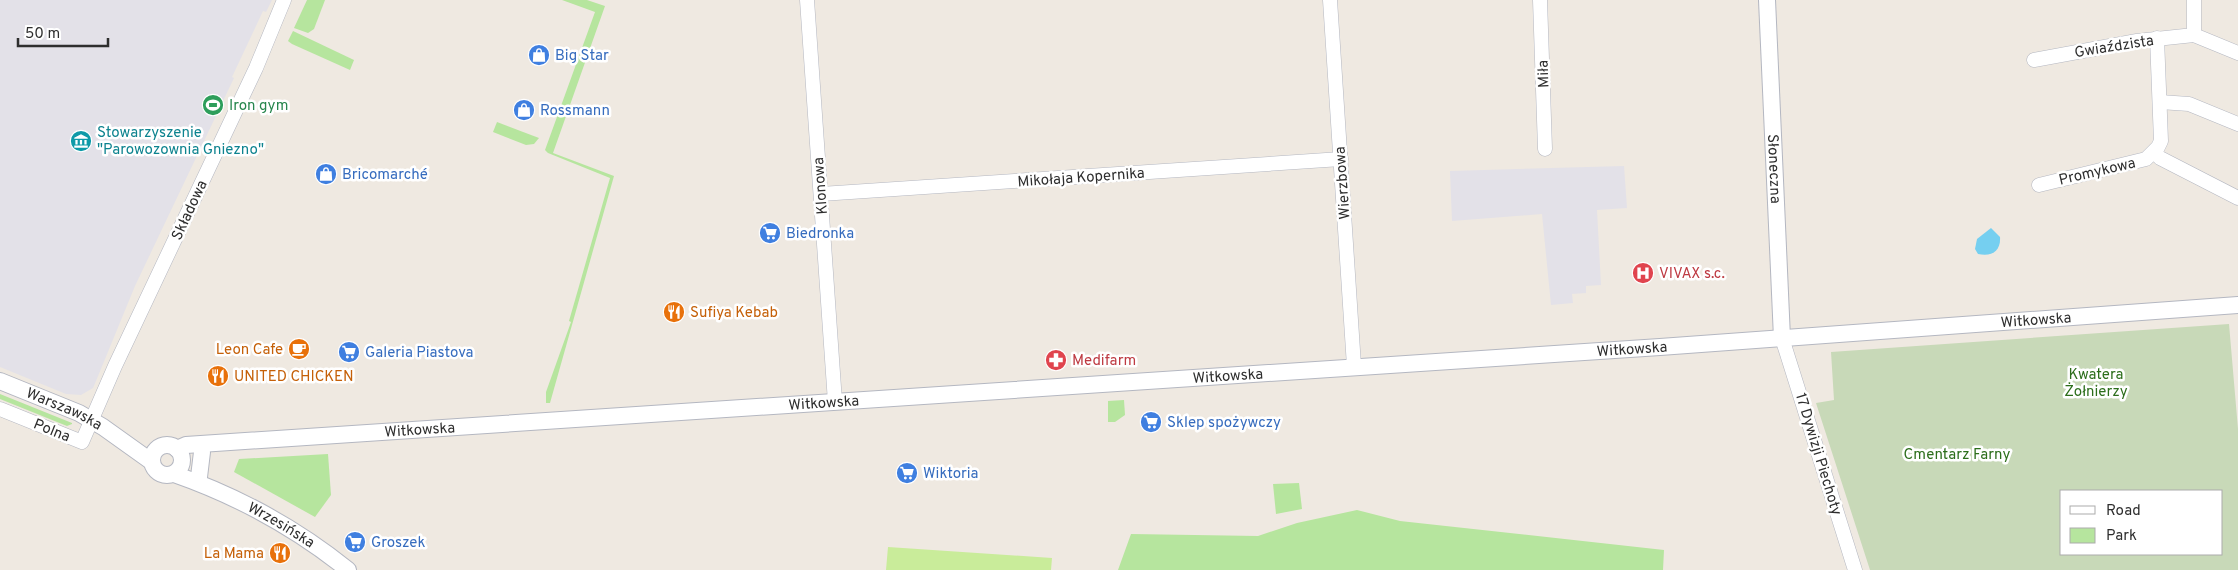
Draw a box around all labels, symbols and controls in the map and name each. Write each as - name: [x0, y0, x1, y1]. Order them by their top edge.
- scale bar: [18, 15, 108, 47]
- text: 50 m: [25, 25, 60, 44]
- street label: Gwiaździsta: [2073, 32, 2155, 63]
- shop icon: Big Star: [527, 43, 551, 67]
- place label: Big Star: [555, 47, 609, 66]
- street label: Miła: [1535, 60, 1554, 88]
- sports icon: Iron gym: [201, 93, 225, 117]
- place label: Iron gym: [229, 97, 288, 116]
- shop icon: Rossmann: [512, 98, 536, 122]
- place label: Rossmann: [540, 102, 610, 121]
- place label: Stowarzyszenie "Parowozownia Gniezno": [97, 124, 264, 160]
- museum icon: Stowarzyszenie "Parowozownia Gniezno": [69, 129, 93, 153]
- street label: Słoneczna: [1762, 134, 1784, 204]
- street label: Wierzbowa: [1331, 146, 1356, 220]
- street label: Promykowa: [2057, 154, 2137, 190]
- street label: Klonowa: [810, 157, 833, 215]
- shop icon: Bricomarché: [314, 162, 338, 186]
- street label: Mikołaja Kopernika: [1017, 165, 1145, 192]
- place label: Bricomarché: [342, 166, 428, 185]
- street label: Składowa: [168, 178, 213, 244]
- supermarket icon: Biedronka: [758, 221, 782, 245]
- place label: Biedronka: [786, 225, 854, 244]
- hospital icon: VIVAX s.c.: [1631, 261, 1655, 285]
- place label: VIVAX s.c.: [1659, 265, 1725, 284]
- restaurant icon: Sufiya Kebab: [662, 300, 686, 324]
- place label: Sufiya Kebab: [690, 304, 778, 323]
- street label: Witkowska: [2000, 309, 2072, 333]
- cafe icon: Leon Cafe: [287, 337, 311, 361]
- street label: Witkowska: [1596, 338, 1668, 362]
- supermarket icon: Galeria Piastova: [337, 340, 361, 364]
- place label: Leon Cafe: [216, 341, 283, 360]
- place label: Galeria Piastova: [365, 344, 473, 363]
- pharmacy icon: Medifarm: [1044, 348, 1068, 372]
- place label: Medifarm: [1072, 352, 1136, 371]
- restaurant icon: UNITED CHICKEN: [206, 364, 230, 388]
- street label: Witkowska: [1192, 365, 1264, 389]
- park label: Kwatera Żołnierzy: [2064, 366, 2128, 402]
- place label: UNITED CHICKEN: [234, 368, 354, 387]
- street label: Warszawska: [23, 385, 105, 435]
- street label: 17 Dywizji Piechoty: [1790, 391, 1845, 518]
- street label: Witkowska: [788, 392, 860, 416]
- supermarket icon: Sklep spożywczy: [1139, 410, 1163, 434]
- place label: Sklep spożywczy: [1167, 414, 1281, 433]
- street label: Polna: [30, 415, 73, 447]
- street label: Witkowska: [384, 419, 456, 443]
- park label: Cmentarz Farny: [1904, 446, 2011, 465]
- supermarket icon: Wiktoria: [895, 461, 919, 485]
- place label: Wiktoria: [923, 465, 979, 484]
- legend: [2060, 490, 2223, 555]
- street label: Wrzesińska: [244, 499, 318, 553]
- text: Road: [2106, 502, 2141, 521]
- text: Park: [2106, 527, 2137, 546]
- supermarket icon: Groszek: [343, 530, 367, 554]
- place label: Groszek: [371, 534, 425, 553]
- restaurant icon: La Mama: [268, 541, 292, 565]
- place label: La Mama: [204, 545, 264, 564]

